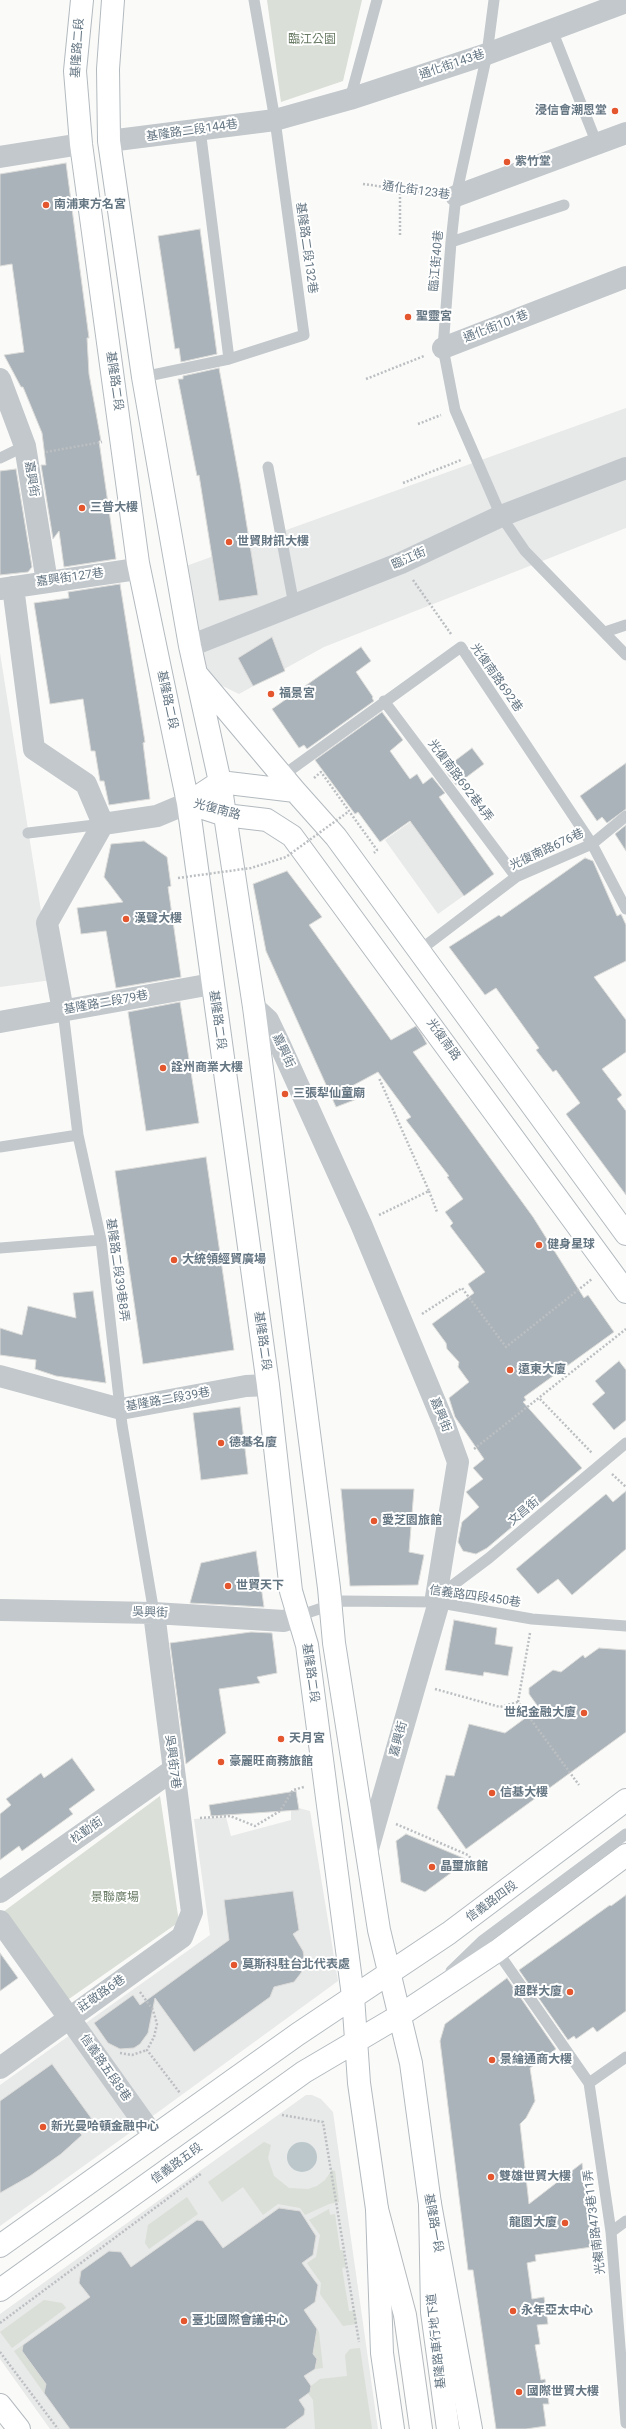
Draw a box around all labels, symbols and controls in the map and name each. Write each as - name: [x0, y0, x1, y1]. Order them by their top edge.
- street label: 基隆路二段: [69, 18, 87, 78]
- park label: 臨江公園: [288, 33, 336, 47]
- street label: 通化街143巷: [417, 47, 487, 83]
- place label: 浸信會潮恩堂: [535, 104, 607, 118]
- marker: 浸信會潮恩堂: [610, 106, 620, 116]
- street label: 基隆路二段144巷: [145, 117, 239, 145]
- place label: 紫竹堂: [515, 155, 551, 169]
- marker: 紫竹堂: [502, 157, 512, 167]
- street label: 通化街123巷: [381, 179, 451, 203]
- place label: 南浦東方名宮: [54, 198, 126, 212]
- marker: 南浦東方名宮: [41, 200, 51, 210]
- street label: 基隆路二段132巷: [292, 201, 320, 295]
- street label: 臨江街40巷: [427, 230, 447, 292]
- street label: 通化街101巷: [462, 308, 530, 346]
- place label: 聖靈宮: [416, 310, 452, 324]
- marker: 聖靈宮: [403, 312, 413, 322]
- street label: 基隆路二段: [103, 350, 125, 412]
- street label: 嘉興街: [21, 460, 41, 498]
- place label: 三普大樓: [90, 501, 138, 515]
- marker: 三普大樓: [77, 503, 87, 513]
- place label: 世貿財訊大樓: [237, 535, 309, 549]
- marker: 世貿財訊大樓: [224, 537, 234, 547]
- street label: 臨江街: [390, 545, 428, 573]
- street label: 嘉興街127巷: [35, 566, 105, 590]
- street label: 光復南路692巷: [467, 641, 525, 715]
- street label: 基隆路二段: [154, 669, 180, 731]
- place label: 福景宮: [279, 687, 315, 701]
- marker: 福景宮: [266, 689, 276, 699]
- street label: 光復南路692巷4弄: [424, 737, 496, 825]
- street label: 光復南路: [192, 797, 242, 823]
- street label: 光復南路676巷: [508, 827, 586, 873]
- place label: 漢聲大樓: [134, 912, 182, 926]
- marker: 漢聲大樓: [121, 914, 131, 924]
- street label: 基隆路二段79巷: [63, 988, 149, 1018]
- street label: 基隆路二段: [206, 989, 228, 1051]
- street label: 光復南路: [423, 1016, 463, 1064]
- street label: 嘉興街: [269, 1032, 297, 1070]
- place label: 詮州商業大樓: [171, 1061, 243, 1075]
- marker: 詮州商業大樓: [158, 1063, 168, 1073]
- place label: 三張犁仙童廟: [293, 1087, 365, 1101]
- marker: 三張犁仙童廟: [280, 1089, 290, 1099]
- street label: 基隆路二段39巷8弄: [103, 1217, 131, 1323]
- place label: 健身星球: [547, 1238, 595, 1252]
- marker: 健身星球: [534, 1240, 544, 1250]
- place label: 大統領經貿廣場: [182, 1253, 266, 1267]
- marker: 大統領經貿廣場: [169, 1255, 179, 1265]
- street label: 基隆路二段: [251, 1310, 273, 1372]
- place label: 遠東大廈: [518, 1363, 566, 1377]
- marker: 遠東大廈: [505, 1365, 515, 1375]
- street label: 基隆路二段39巷: [125, 1385, 211, 1415]
- street label: 嘉興街: [427, 1396, 453, 1434]
- place label: 德基名廈: [229, 1436, 277, 1450]
- marker: 德基名廈: [216, 1438, 226, 1448]
- street label: 文昌街: [506, 1495, 542, 1529]
- place label: 愛芝園旅館: [382, 1514, 442, 1528]
- marker: 愛芝園旅館: [369, 1516, 379, 1526]
- place label: 世貿天下: [236, 1579, 284, 1593]
- marker: 世貿天下: [223, 1581, 233, 1591]
- street label: 信義路四段450巷: [428, 1583, 522, 1611]
- street label: 吳興街: [132, 1605, 168, 1621]
- street label: 基隆路二段: [299, 1642, 321, 1704]
- place label: 世紀金融大廈: [504, 1706, 576, 1720]
- marker: 世紀金融大廈: [579, 1708, 589, 1718]
- street label: 嘉興街: [387, 1720, 411, 1758]
- place label: 天月宮: [289, 1732, 325, 1746]
- street label: 吳興街7巷: [162, 1734, 182, 1790]
- marker: 天月宮: [276, 1734, 286, 1744]
- place label: 豪麗旺商務旅館: [229, 1755, 313, 1769]
- marker: 豪麗旺商務旅館: [216, 1757, 226, 1767]
- place label: 信基大樓: [500, 1786, 548, 1800]
- marker: 信基大樓: [487, 1788, 497, 1798]
- street label: 松勤街: [68, 1815, 106, 1847]
- place label: 晶璽旅館: [440, 1860, 488, 1874]
- marker: 晶璽旅館: [427, 1862, 437, 1872]
- street label: 信義路四段: [463, 1879, 521, 1925]
- park label: 景聯廣場: [91, 1891, 139, 1905]
- place label: 莫斯科駐台北代表處: [242, 1958, 350, 1972]
- marker: 莫斯科駐台北代表處: [229, 1960, 239, 1970]
- street label: 莊敬路6巷: [75, 1972, 129, 2016]
- place label: 超群大廈: [514, 1985, 562, 1999]
- marker: 超群大廈: [565, 1987, 575, 1997]
- street label: 信義路五段8巷: [77, 2032, 133, 2104]
- place label: 景綸通商大樓: [500, 2053, 572, 2067]
- marker: 景綸通商大樓: [487, 2055, 497, 2065]
- place label: 新光曼哈頓金融中心: [51, 2120, 159, 2134]
- marker: 新光曼哈頓金融中心: [38, 2122, 48, 2132]
- street label: 信義路五段: [148, 2141, 206, 2187]
- street label: 光複南路473巷11弄: [581, 2169, 609, 2275]
- place label: 雙雄世貿大樓: [499, 2170, 571, 2184]
- marker: 雙雄世貿大樓: [486, 2172, 496, 2182]
- street label: 基隆路一段: [421, 2192, 445, 2254]
- place label: 龍園大廈: [509, 2216, 557, 2230]
- marker: 龍園大廈: [560, 2218, 570, 2228]
- street label: 基隆路車行地下道: [425, 2293, 449, 2389]
- place label: 永年亞太中心: [521, 2304, 593, 2318]
- marker: 永年亞太中心: [508, 2306, 518, 2316]
- place label: 臺北國際會議中心: [192, 2314, 288, 2328]
- marker: 臺北國際會議中心: [179, 2316, 189, 2326]
- place label: 國際世貿大樓: [527, 2385, 599, 2399]
- marker: 國際世貿大樓: [514, 2387, 524, 2397]

